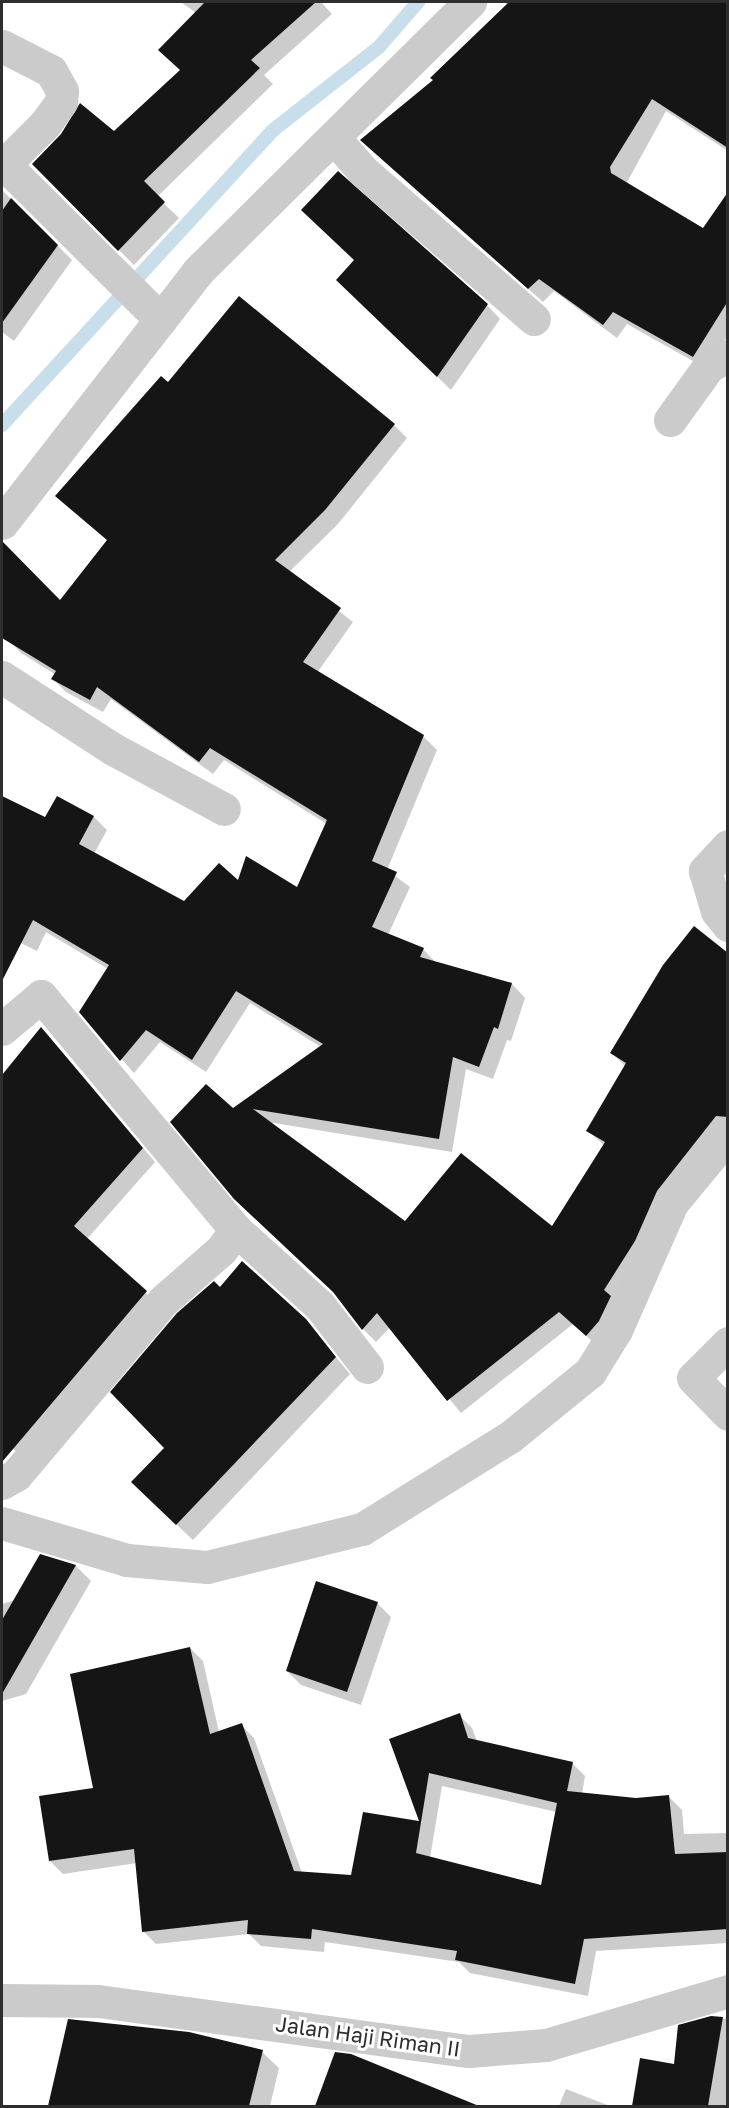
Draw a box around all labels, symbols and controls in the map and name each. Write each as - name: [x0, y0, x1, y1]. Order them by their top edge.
- street label: Jalan Haji Riman II: [274, 2011, 462, 2061]

